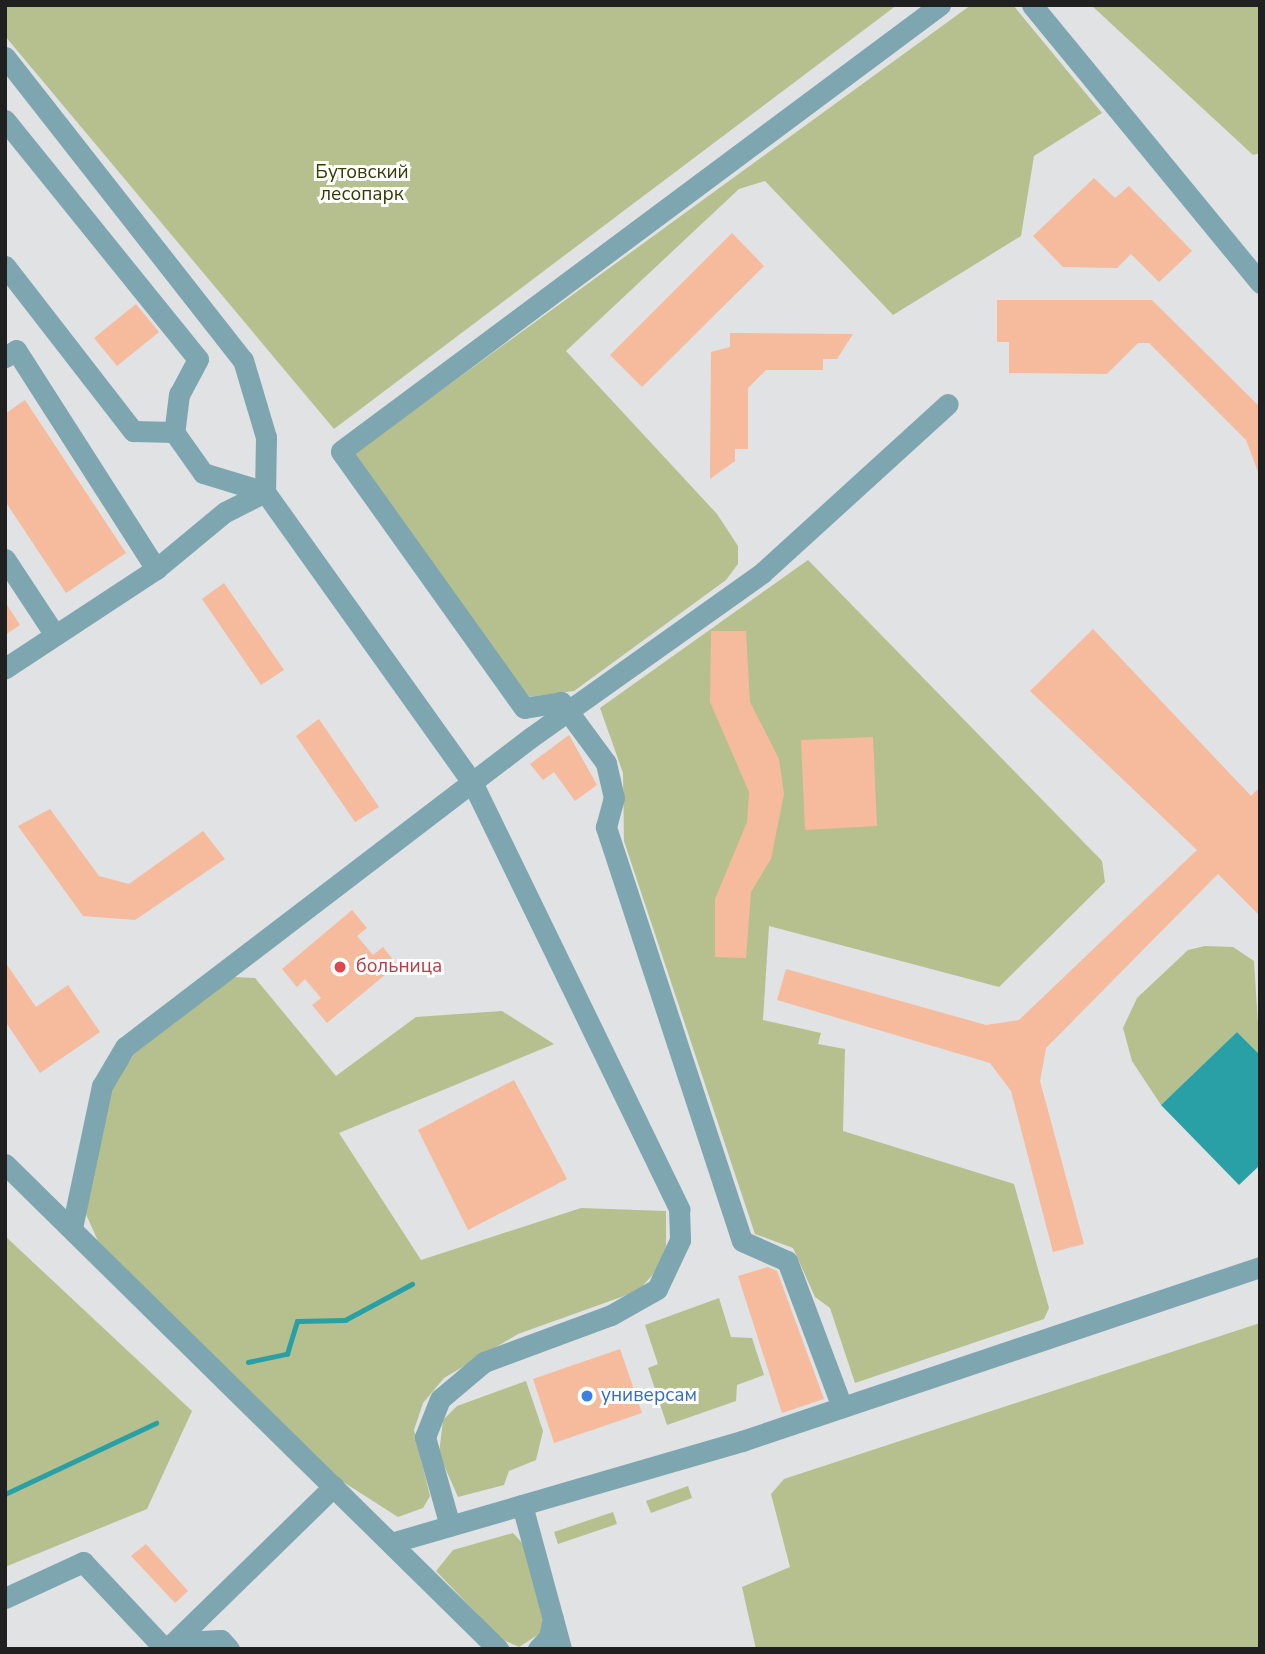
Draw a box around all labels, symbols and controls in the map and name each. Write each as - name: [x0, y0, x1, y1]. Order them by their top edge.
- park label: Бутовский лесопарк: [315, 162, 409, 206]
- place label: больница: [356, 956, 442, 978]
- marker: больница: [330, 957, 350, 977]
- place label: универсам: [601, 1385, 697, 1407]
- marker: универсам: [579, 1388, 595, 1404]

